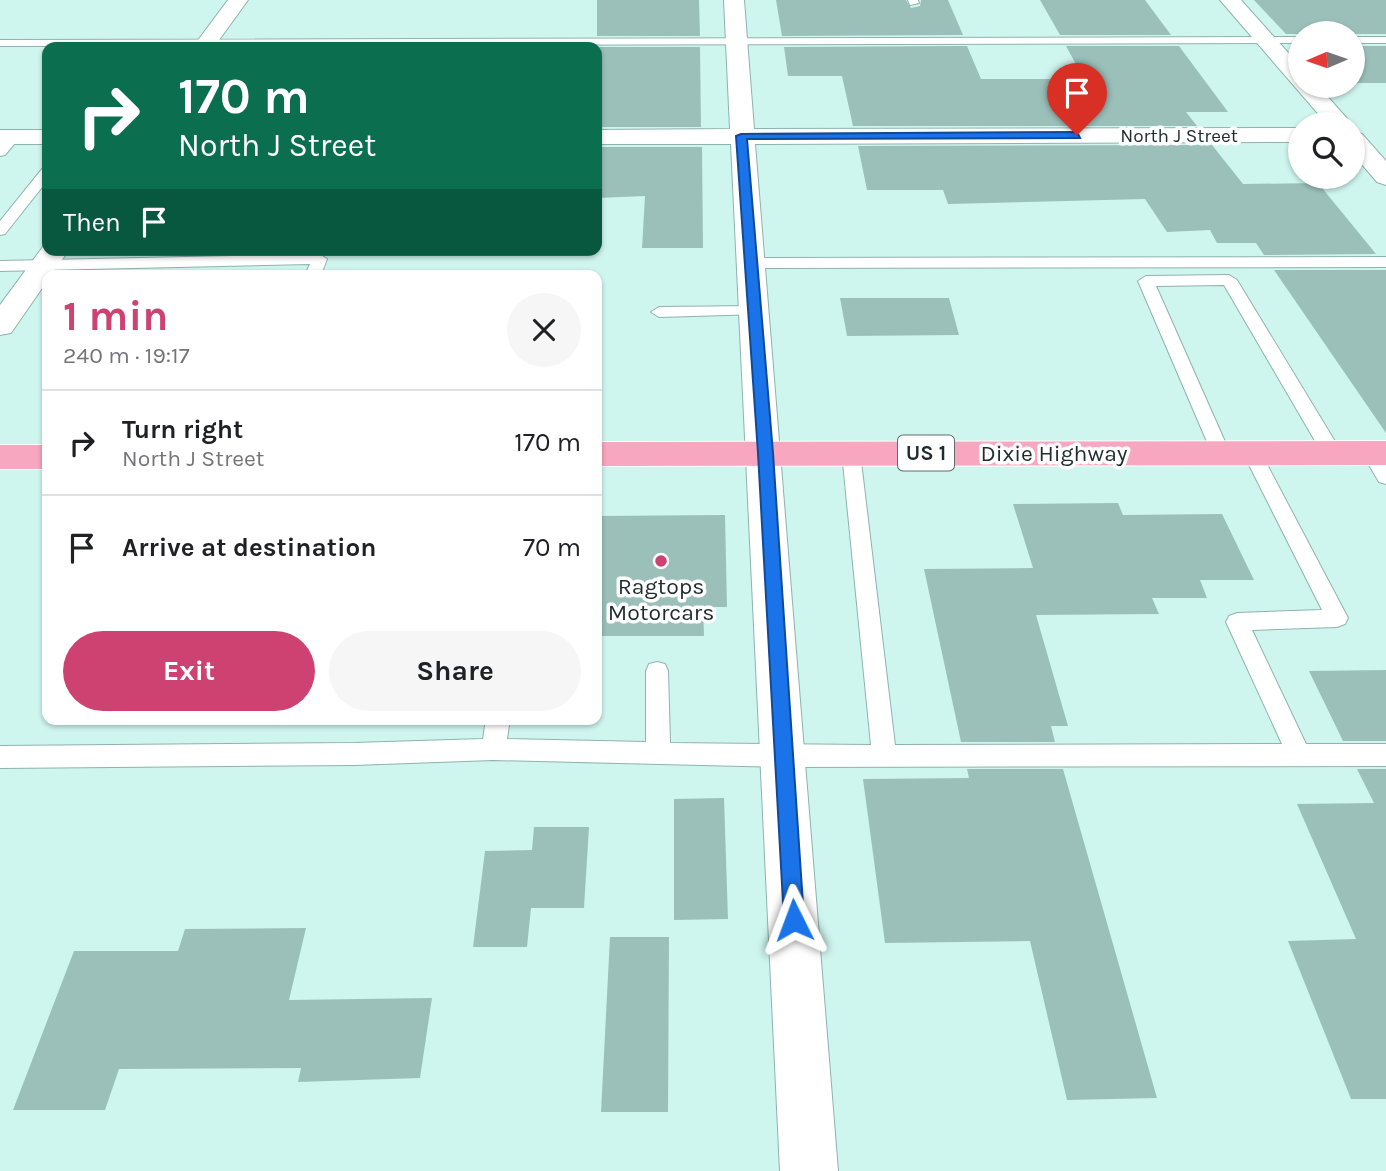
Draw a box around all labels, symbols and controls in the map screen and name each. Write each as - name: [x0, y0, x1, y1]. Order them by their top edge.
- north arrow: [1288, 21, 1365, 98]
- map controls: [1288, 21, 1365, 189]
- pin: [1047, 63, 1107, 135]
- text: 170 m: [178, 68, 310, 125]
- icon: right: [63, 70, 154, 161]
- icon: arrive: [1058, 74, 1096, 112]
- button: search: [1288, 112, 1365, 189]
- street label: North J Street: [1120, 125, 1238, 147]
- text: North J Street: [178, 127, 376, 164]
- icon: arrive: [135, 203, 173, 241]
- text: Then: [63, 207, 121, 238]
- text: 1 min: [63, 291, 168, 341]
- button: close: [507, 293, 581, 367]
- text: 240 m · 19:17: [63, 342, 189, 369]
- text: Turn right: [122, 414, 243, 445]
- icon: right: [63, 424, 101, 462]
- text: 170 m: [514, 427, 581, 458]
- road number: US 1: [898, 435, 954, 470]
- street label: Dixie Highway: [980, 440, 1128, 467]
- text: North J Street: [122, 445, 264, 472]
- icon: arrive: [63, 529, 101, 567]
- text: Arrive at destination: [122, 532, 376, 563]
- text: 70 m: [523, 532, 581, 563]
- marker: Ragtops Motorcars: [653, 553, 669, 569]
- place label: Ragtops Motorcars: [608, 573, 714, 626]
- button: Exit: [63, 631, 315, 711]
- button: Share: [329, 631, 581, 711]
- position arrow: [757, 883, 831, 957]

